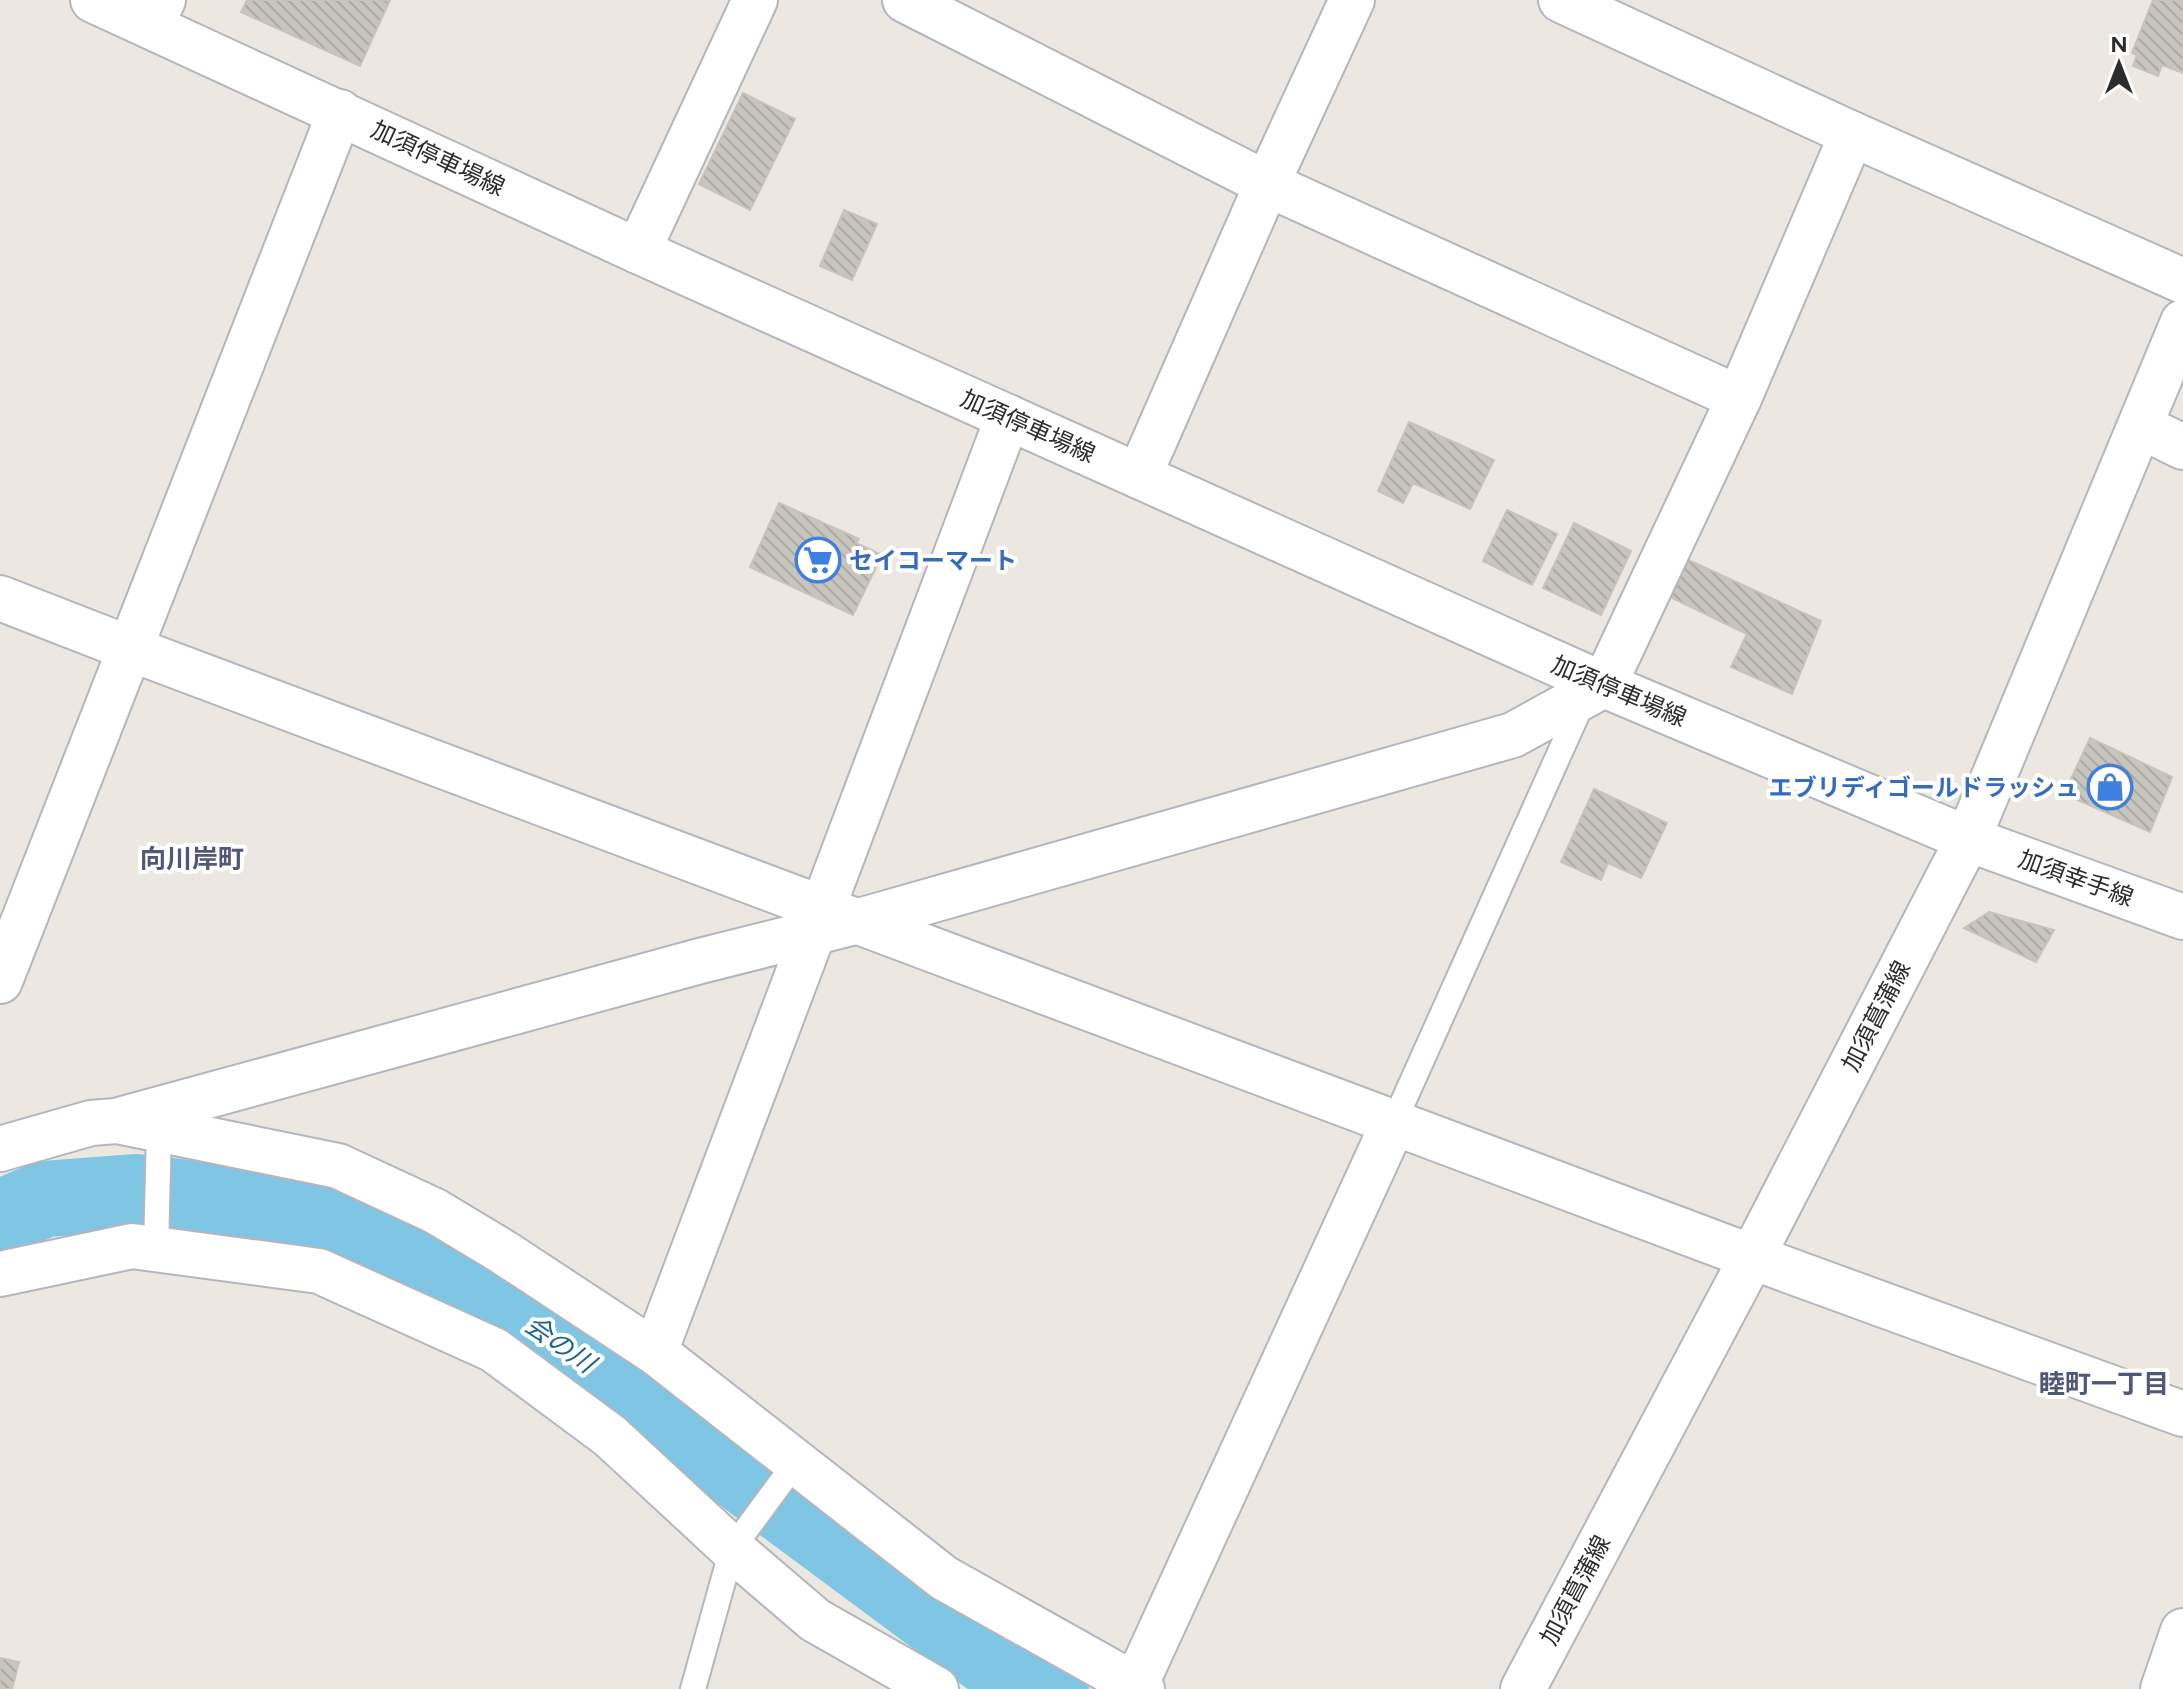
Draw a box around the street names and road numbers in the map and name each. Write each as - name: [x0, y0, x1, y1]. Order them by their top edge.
- street label: 加須停車場線: [367, 114, 509, 202]
- street label: 加須停車場線: [956, 383, 1100, 469]
- street label: 加須停車場線: [1547, 650, 1691, 732]
- street label: 加須幸手線: [2015, 844, 2137, 912]
- street label: 加須菖蒲線: [1836, 956, 1916, 1076]
- street label: 加須菖蒲線: [1534, 1530, 1616, 1650]

